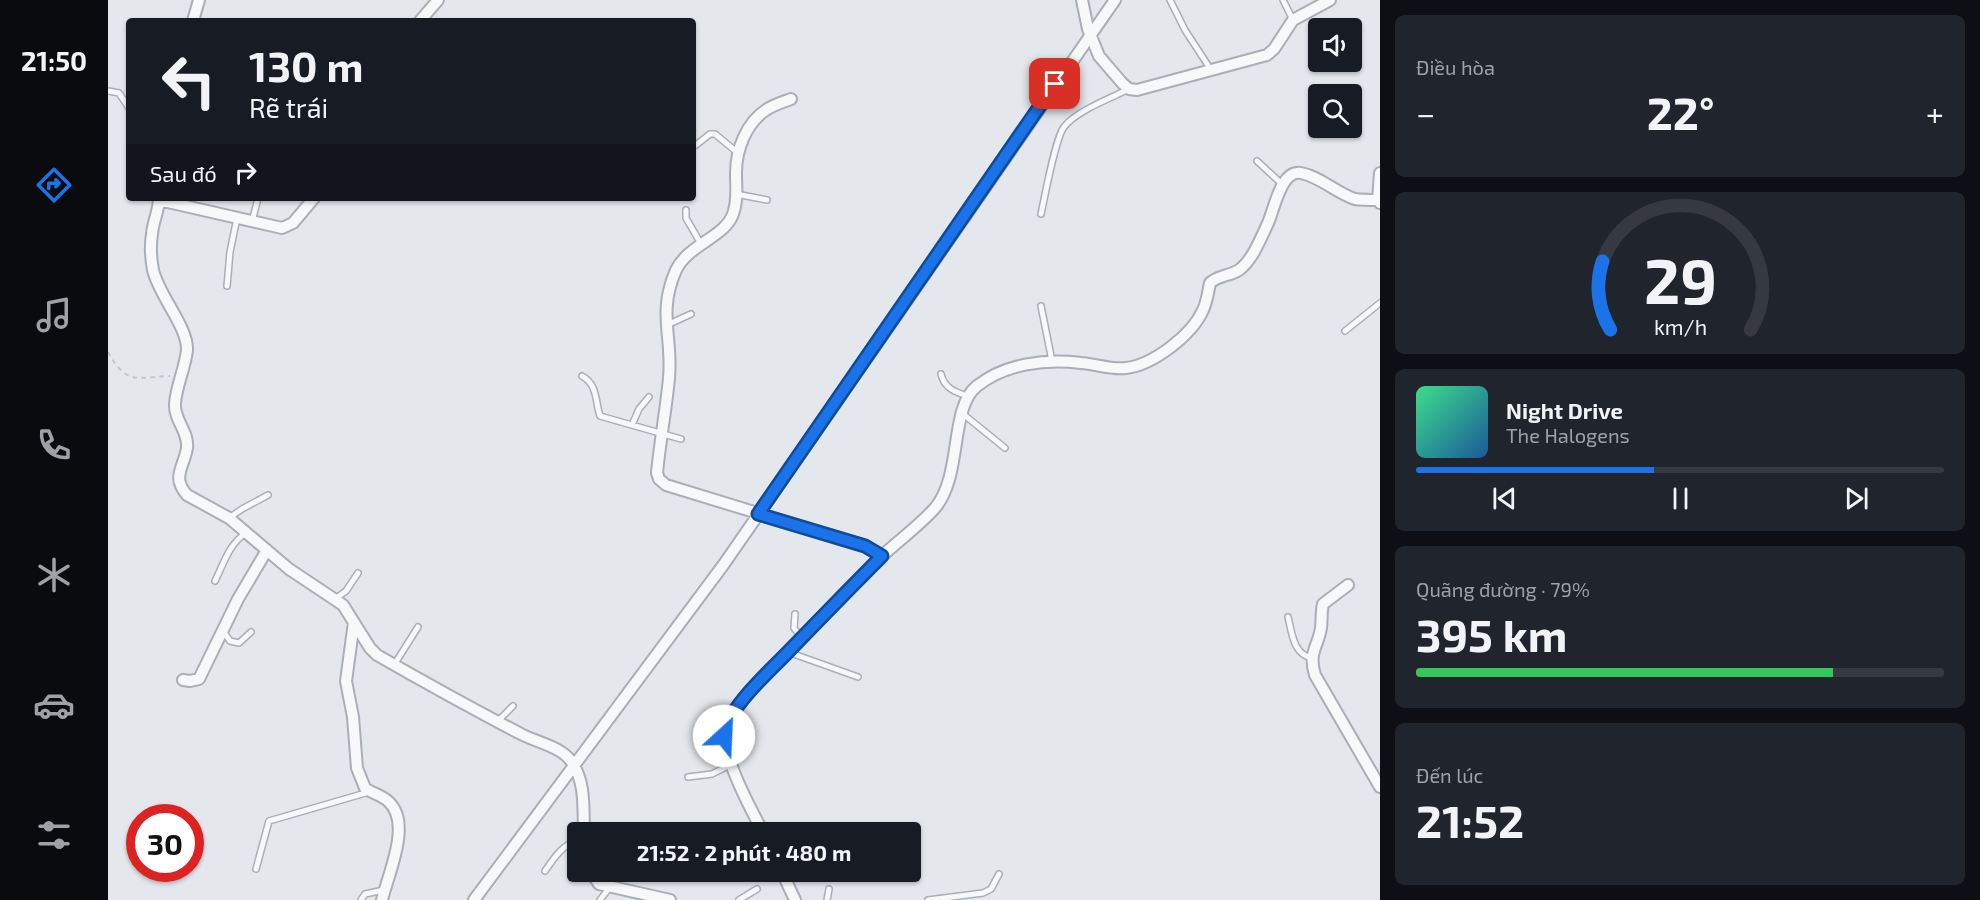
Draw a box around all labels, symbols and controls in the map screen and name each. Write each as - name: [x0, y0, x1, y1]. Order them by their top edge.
- map controls: [1308, 18, 1362, 138]
- button: sound: [1308, 18, 1362, 72]
- text: 130 m: [249, 40, 364, 90]
- icon: left: [150, 42, 228, 120]
- text: 21:50: [21, 44, 87, 76]
- text: Điều hòa: [1416, 55, 1495, 79]
- pin: [1029, 58, 1080, 109]
- icon: arrive: [1038, 67, 1071, 100]
- button: search: [1308, 84, 1362, 138]
- text: 22°: [1647, 85, 1714, 139]
- text: Rẽ trái: [249, 91, 328, 123]
- text: −: [1416, 93, 1435, 133]
- text: +: [1926, 93, 1944, 133]
- icon: right: [229, 156, 262, 189]
- text: Sau đó: [150, 160, 217, 186]
- icon: directions: [33, 164, 75, 206]
- text: 29: [1643, 242, 1717, 317]
- icon: music: [33, 294, 75, 336]
- text: km/h: [1653, 314, 1707, 339]
- text: Night Drive: [1506, 397, 1623, 423]
- text: The Halogens: [1506, 423, 1630, 447]
- icon: phone: [33, 424, 75, 466]
- icon: previous: [1488, 482, 1521, 515]
- icon: pause: [1664, 482, 1697, 515]
- icon: next: [1840, 482, 1873, 515]
- icon: climate: [33, 554, 75, 596]
- text: Quãng đường · 79%: [1416, 577, 1590, 601]
- text: 395 km: [1416, 607, 1567, 661]
- icon: car: [33, 684, 75, 726]
- position arrow: [692, 704, 756, 768]
- text: Đến lúc: [1416, 763, 1483, 787]
- text: 21:52: [1416, 793, 1524, 847]
- speed limit sign: 30: [126, 804, 204, 882]
- icon: filters: [33, 814, 75, 856]
- text: 21:52 · 2 phút · 480 m: [637, 839, 851, 865]

